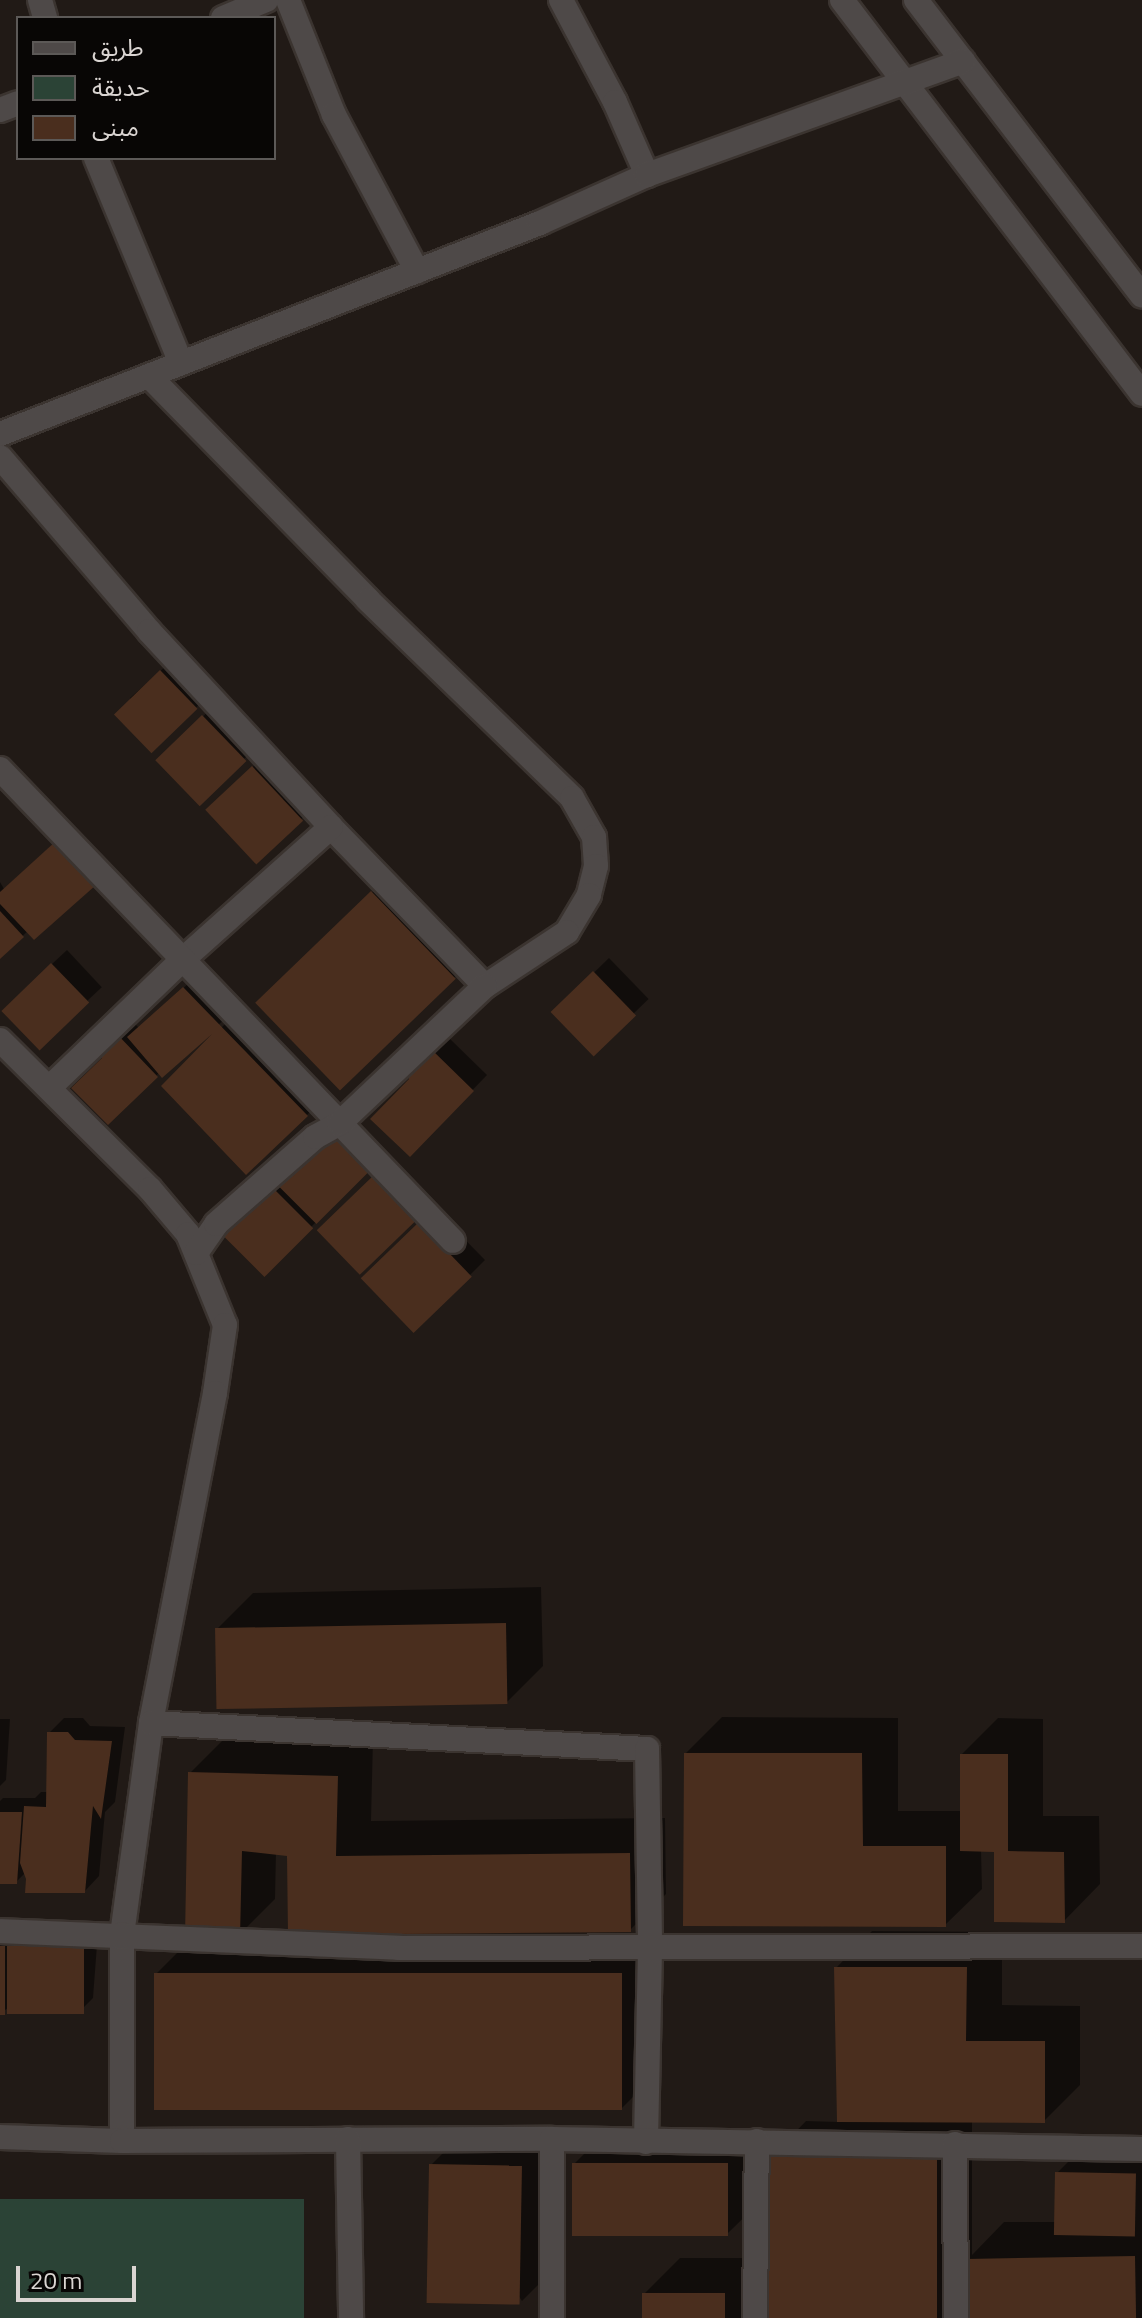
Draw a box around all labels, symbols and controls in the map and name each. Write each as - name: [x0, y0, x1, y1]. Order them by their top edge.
- legend: [16, 16, 276, 160]
- text: طريق: [92, 29, 144, 65]
- text: حديقة: [92, 69, 150, 105]
- text: مبنى: [92, 109, 139, 145]
- scale bar: [20, 2250, 140, 2300]
- text: 20 m: [30, 2262, 82, 2298]

